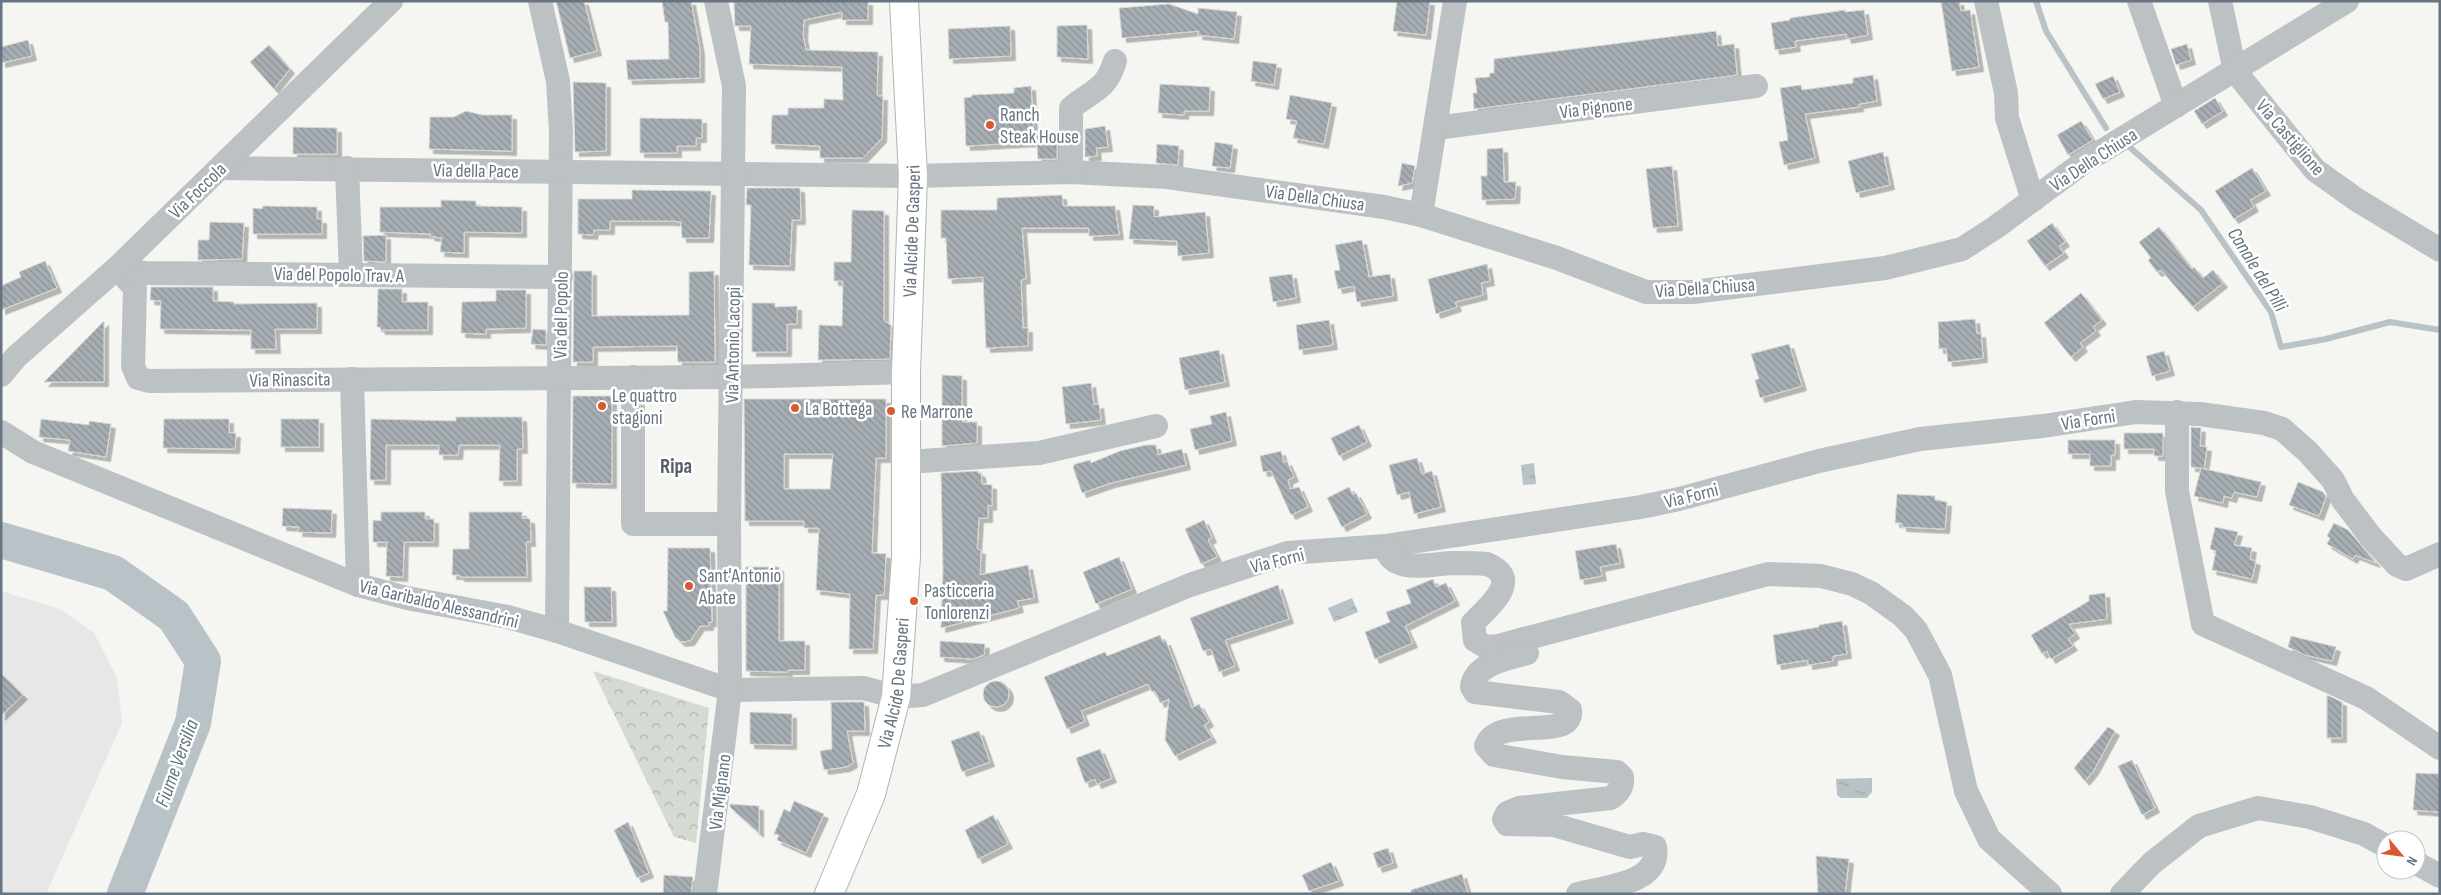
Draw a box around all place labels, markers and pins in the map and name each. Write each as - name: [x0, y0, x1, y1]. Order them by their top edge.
- place label: Ranch Steak House: [1000, 104, 1079, 149]
- marker: Ranch Steak House: [984, 119, 996, 131]
- place label: Le quattro stagioni: [612, 385, 677, 430]
- place label: La Bottega: [805, 398, 872, 421]
- marker: Le quattro stagioni: [596, 400, 608, 412]
- place label: Re Marrone: [901, 401, 973, 424]
- marker: La Bottega: [789, 402, 801, 414]
- marker: Re Marrone: [885, 405, 897, 417]
- place label: Sant'Antonio Abate: [698, 565, 781, 610]
- marker: Sant'Antonio Abate: [683, 580, 695, 592]
- place label: Pasticceria Tonlorenzi: [924, 580, 994, 625]
- marker: Pasticceria Tonlorenzi: [908, 595, 920, 607]

